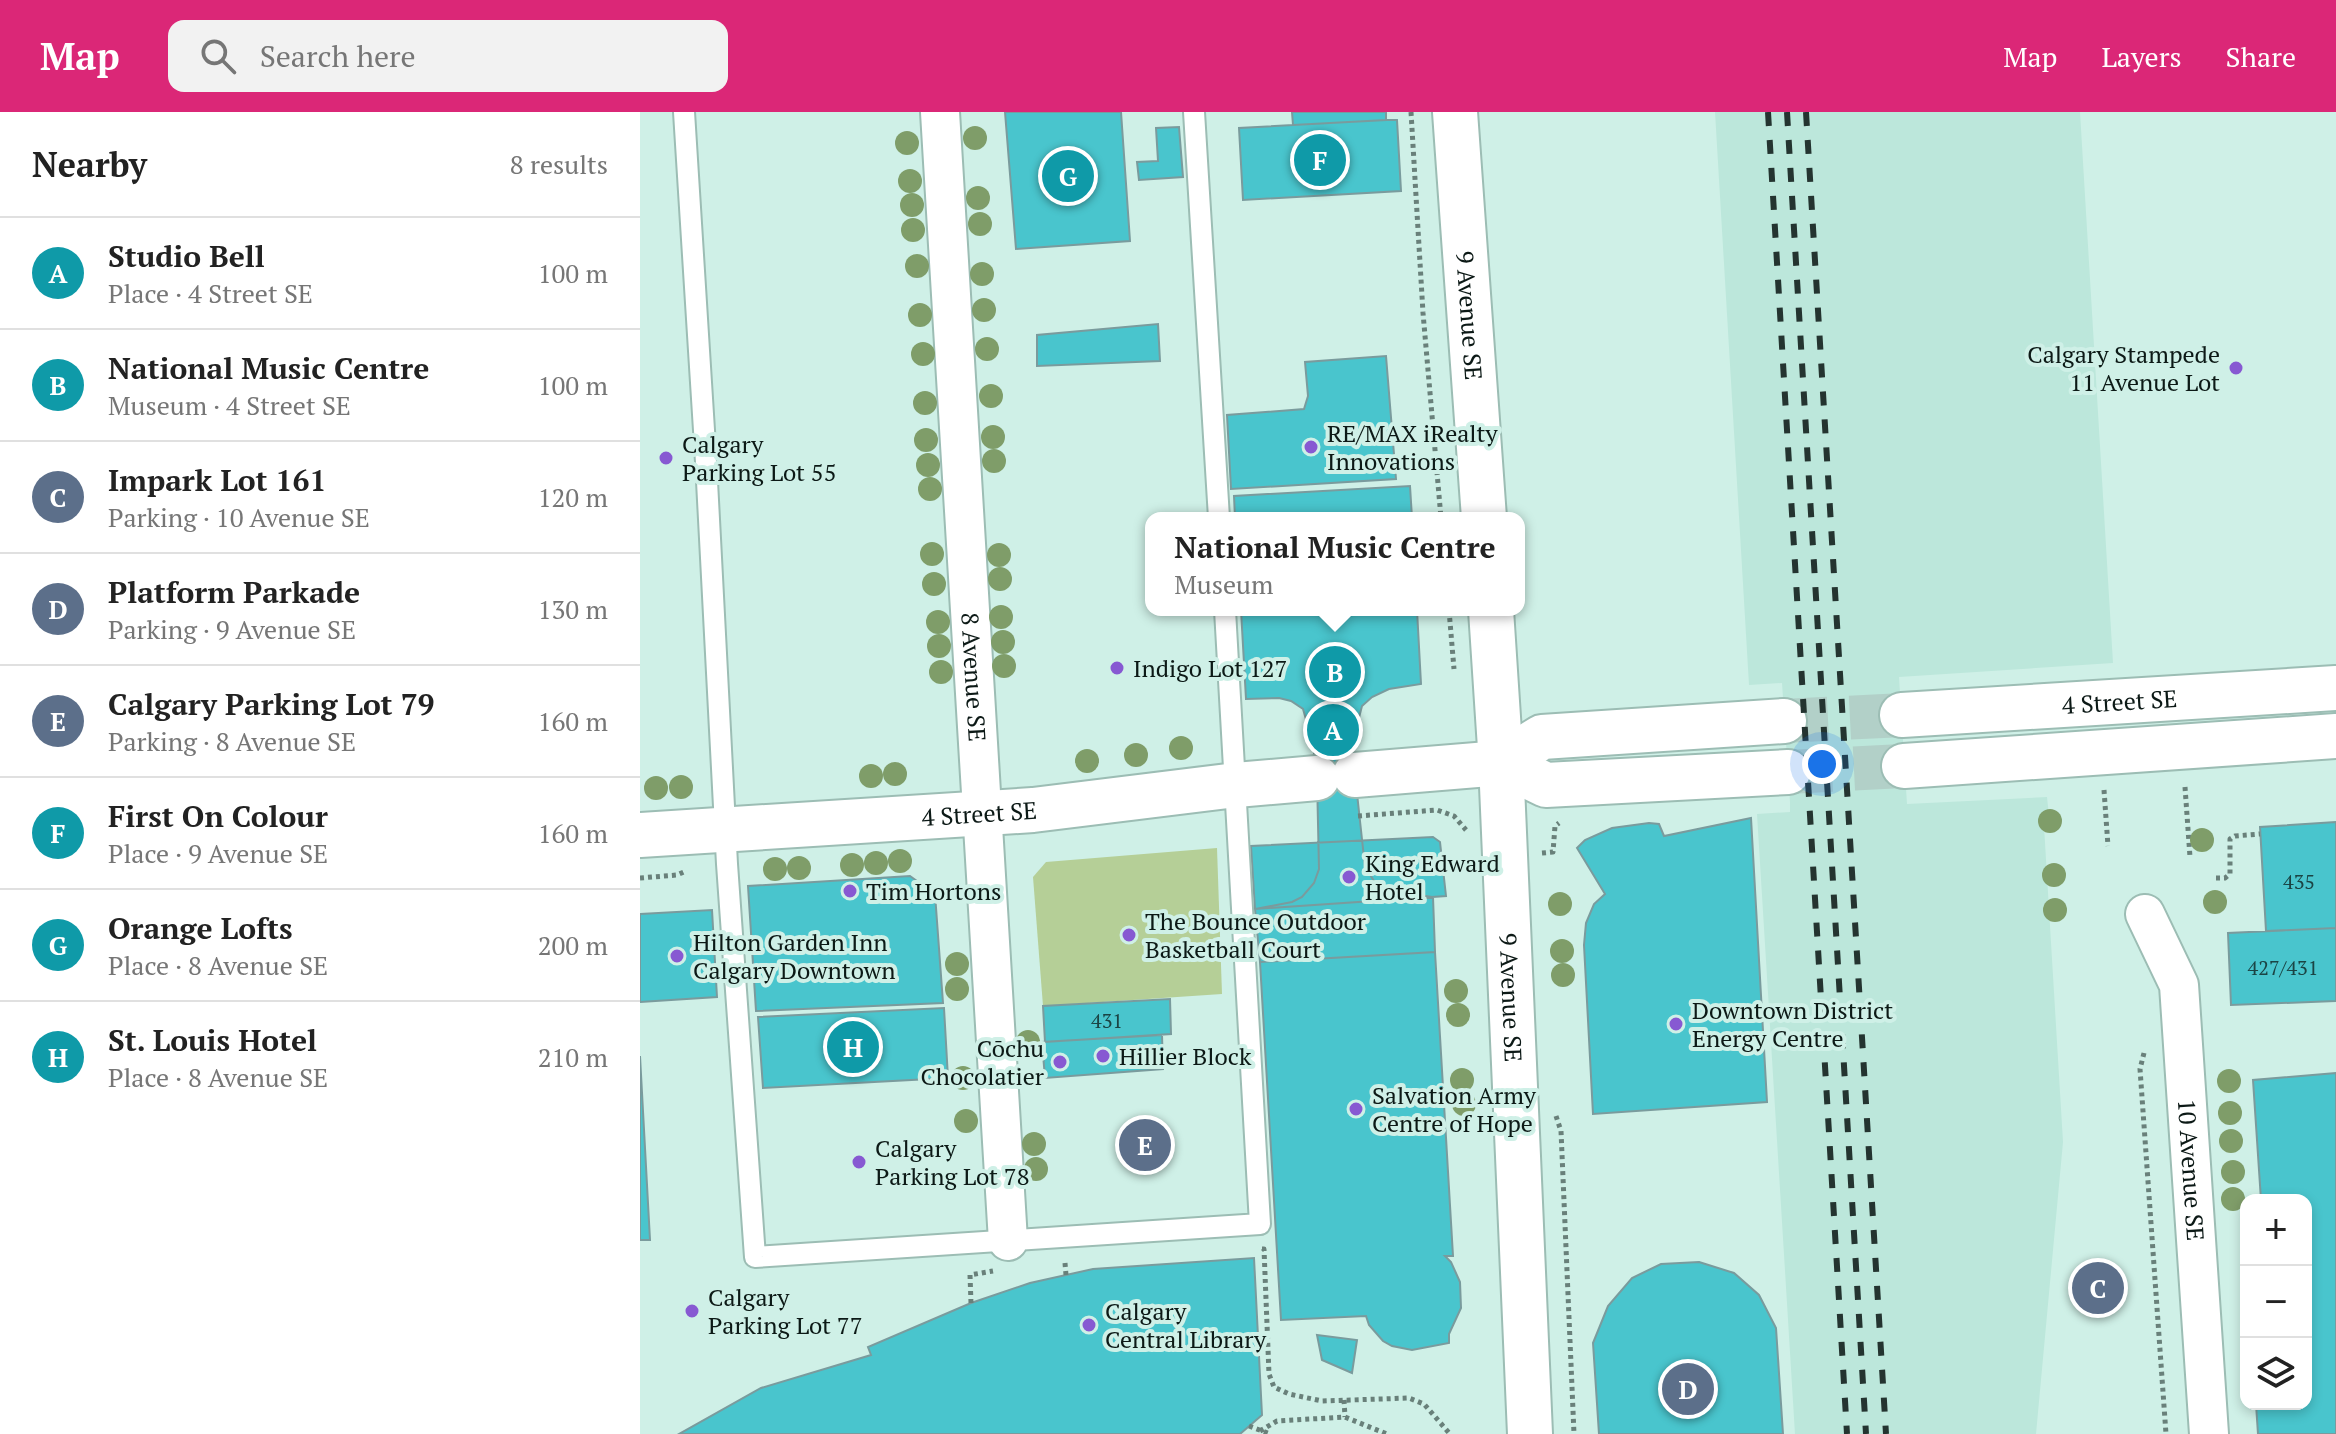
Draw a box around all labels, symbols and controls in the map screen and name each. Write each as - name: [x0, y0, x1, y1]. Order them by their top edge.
- search box: [168, 20, 728, 92]
- text: Map: [40, 31, 120, 81]
- icon: search: [196, 34, 240, 78]
- text: Search here: [260, 36, 416, 76]
- text: Map: [2003, 38, 2057, 75]
- text: Layers: [2101, 38, 2182, 75]
- text: Share: [2226, 38, 2296, 75]
- pin: F: [1294, 130, 1346, 190]
- text: Nearby: [32, 142, 147, 187]
- pin: G: [1042, 146, 1094, 206]
- text: 8 results: [510, 147, 608, 181]
- text: Studio Bell: [108, 236, 265, 276]
- street label: 9 Avenue SE: [1449, 250, 1490, 381]
- text: A: [49, 256, 67, 290]
- text: 100 m: [538, 256, 608, 290]
- text: Place · 4 Street SE: [108, 276, 313, 310]
- place label: Calgary Stampede 11 Avenue Lot: [2027, 338, 2220, 398]
- text: National Music Centre: [108, 348, 429, 388]
- marker: Calgary Stampede 11 Avenue Lot: [2227, 359, 2245, 377]
- text: B: [50, 368, 66, 402]
- text: 100 m: [538, 368, 608, 402]
- text: Museum · 4 Street SE: [108, 388, 351, 422]
- place label: RE/MAX iRealty Innovations: [1327, 417, 1498, 477]
- place label: Calgary Parking Lot 55: [682, 428, 836, 488]
- marker: RE/MAX iRealty Innovations: [1302, 438, 1320, 456]
- marker: Calgary Parking Lot 55: [657, 449, 675, 467]
- text: Impark Lot 161: [108, 460, 326, 500]
- text: C: [50, 480, 66, 514]
- text: 120 m: [538, 480, 608, 514]
- text: Parking · 10 Avenue SE: [108, 500, 370, 534]
- popup: [1145, 512, 1525, 616]
- text: National Music Centre: [1174, 527, 1496, 567]
- text: Museum: [1174, 567, 1273, 601]
- text: Platform Parkade: [108, 572, 360, 612]
- text: D: [48, 592, 68, 626]
- text: 130 m: [538, 592, 608, 626]
- street label: 8 Avenue SE: [954, 611, 994, 743]
- text: Parking · 9 Avenue SE: [108, 612, 356, 646]
- pin: B: [1309, 642, 1361, 702]
- place label: Indigo Lot 127: [1133, 652, 1287, 684]
- marker: Indigo Lot 127: [1108, 659, 1126, 677]
- street label: 4 Street SE: [2061, 682, 2178, 721]
- text: Calgary Parking Lot 79: [108, 684, 435, 724]
- pin: A: [1307, 700, 1359, 760]
- text: E: [50, 704, 66, 738]
- text: 160 m: [538, 704, 608, 738]
- text: Parking · 8 Avenue SE: [108, 724, 356, 758]
- your location: [1802, 744, 1842, 784]
- street label: 4 Street SE: [921, 794, 1038, 833]
- text: First On Colour: [108, 796, 328, 836]
- text: F: [51, 816, 65, 850]
- text: 160 m: [538, 816, 608, 850]
- text: Place · 9 Avenue SE: [108, 836, 328, 870]
- place label: King Edward Hotel: [1365, 847, 1500, 907]
- marker: King Edward Hotel: [1340, 868, 1358, 886]
- house number: 435: [2283, 868, 2315, 895]
- place label: Tim Hortons: [866, 875, 1001, 907]
- marker: Tim Hortons: [841, 882, 859, 900]
- place label: The Bounce Outdoor Basketball Court: [1145, 905, 1367, 965]
- text: Orange Lofts: [108, 908, 293, 948]
- place label: Hilton Garden Inn Calgary Downtown: [693, 926, 895, 986]
- marker: The Bounce Outdoor Basketball Court: [1120, 926, 1138, 944]
- text: G: [49, 928, 67, 962]
- text: 200 m: [538, 928, 608, 962]
- street label: 9 Avenue SE: [1492, 932, 1530, 1063]
- marker: Hilton Garden Inn Calgary Downtown: [668, 947, 686, 965]
- text: Place · 8 Avenue SE: [108, 948, 328, 982]
- house number: 427/431: [2248, 954, 2318, 981]
- place label: Downtown District Energy Centre: [1692, 994, 1893, 1054]
- house number: 431: [1091, 1007, 1123, 1034]
- marker: Downtown District Energy Centre: [1667, 1015, 1685, 1033]
- pin: H: [827, 1017, 879, 1077]
- text: St. Louis Hotel: [108, 1020, 317, 1060]
- place label: Cōchu Chocolatier: [920, 1032, 1045, 1092]
- text: H: [48, 1040, 68, 1074]
- text: 210 m: [538, 1040, 608, 1074]
- place label: Hillier Block: [1119, 1040, 1252, 1072]
- marker: Hillier Block: [1094, 1047, 1112, 1065]
- marker: Cōchu Chocolatier: [1051, 1053, 1069, 1071]
- text: Place · 8 Avenue SE: [108, 1060, 328, 1094]
- place label: Salvation Army Centre of Hope: [1372, 1079, 1537, 1139]
- street label: 10 Avenue SE: [2171, 1098, 2212, 1242]
- marker: Salvation Army Centre of Hope: [1347, 1100, 1365, 1118]
- pin: E: [1119, 1115, 1171, 1175]
- place label: Calgary Parking Lot 78: [875, 1132, 1029, 1192]
- marker: Calgary Parking Lot 78: [850, 1153, 868, 1171]
- map controls: [2240, 1194, 2312, 1410]
- button: +: [2240, 1194, 2312, 1266]
- pin: C: [2072, 1258, 2124, 1318]
- button: −: [2240, 1266, 2312, 1338]
- place label: Calgary Parking Lot 77: [708, 1281, 862, 1341]
- place label: Calgary Central Library: [1105, 1295, 1267, 1355]
- marker: Calgary Parking Lot 77: [683, 1302, 701, 1320]
- marker: Calgary Central Library: [1080, 1316, 1098, 1334]
- button: layers: [2240, 1338, 2312, 1410]
- pin: D: [1662, 1359, 1714, 1419]

